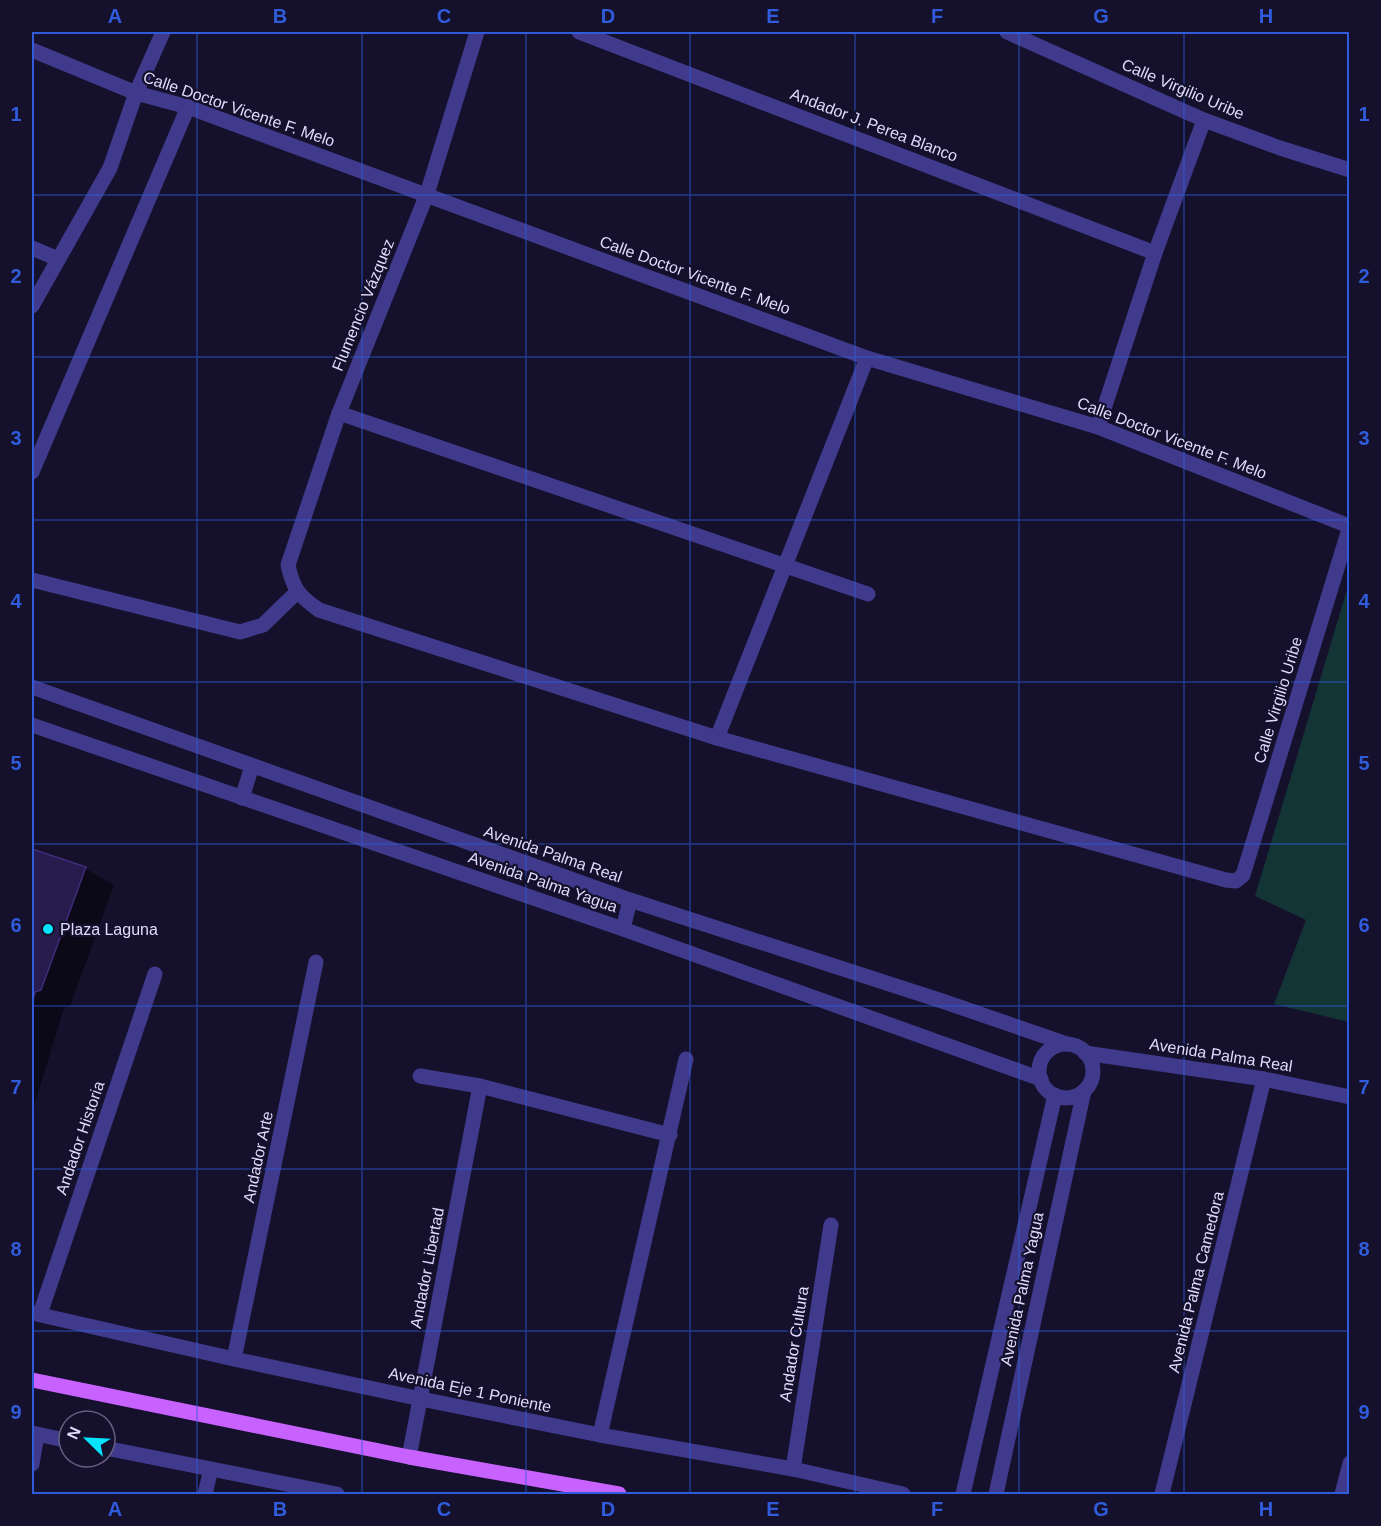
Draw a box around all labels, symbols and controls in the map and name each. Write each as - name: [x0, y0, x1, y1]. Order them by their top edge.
- text: A: [108, 5, 122, 27]
- text: B: [273, 5, 287, 27]
- text: C: [437, 5, 451, 27]
- text: D: [601, 5, 615, 27]
- text: E: [766, 5, 780, 27]
- text: F: [931, 5, 943, 27]
- text: G: [1093, 5, 1109, 27]
- text: H: [1259, 5, 1273, 27]
- street label: Calle Virgilio Uribe: [1119, 56, 1247, 123]
- street label: Calle Doctor Vicente F. Melo: [141, 68, 337, 150]
- street label: Andador J. Perea Blanco: [788, 85, 960, 165]
- text: 1: [10, 103, 22, 125]
- text: 1: [1358, 103, 1370, 125]
- street label: Calle Doctor Vicente F. Melo: [597, 233, 793, 317]
- street label: Flumencio Vázquez: [329, 237, 397, 373]
- text: 2: [10, 265, 22, 287]
- text: 2: [1358, 265, 1370, 287]
- street label: Calle Doctor Vicente F. Melo: [1075, 394, 1269, 482]
- text: 3: [10, 427, 22, 449]
- text: 3: [1358, 427, 1370, 449]
- text: 4: [10, 590, 22, 612]
- text: 4: [1358, 590, 1370, 612]
- street label: Calle Virgilio Uribe: [1251, 635, 1305, 765]
- text: 5: [10, 752, 22, 774]
- text: 5: [1358, 752, 1370, 774]
- street label: Avenida Palma Real: [482, 822, 624, 886]
- street label: Avenida Palma Yagua: [466, 848, 620, 916]
- text: 6: [10, 914, 22, 936]
- text: 6: [1358, 914, 1370, 936]
- place label: Plaza Laguna: [60, 921, 158, 938]
- marker: Plaza Laguna: [41, 922, 55, 936]
- street label: Avenida Palma Real: [1148, 1035, 1294, 1075]
- text: 7: [10, 1076, 22, 1098]
- text: 7: [1358, 1076, 1370, 1098]
- street label: Andador Historia: [53, 1079, 107, 1197]
- street label: Andador Arte: [240, 1109, 276, 1204]
- street label: Avenida Palma Camedora: [1165, 1189, 1227, 1375]
- street label: Andador Libertad: [407, 1206, 447, 1330]
- street label: Avenida Palma Yagua: [997, 1211, 1047, 1367]
- text: 8: [10, 1238, 22, 1260]
- text: 8: [1358, 1238, 1370, 1260]
- street label: Andador Cultura: [776, 1285, 812, 1403]
- street label: Avenida Eje 1 Poniente: [387, 1364, 553, 1416]
- text: 9: [10, 1401, 22, 1423]
- text: 9: [1358, 1401, 1370, 1423]
- north arrow: [57, 1409, 117, 1469]
- text: N: [64, 1424, 84, 1442]
- text: A: [108, 1498, 122, 1520]
- text: B: [273, 1498, 287, 1520]
- text: C: [437, 1498, 451, 1520]
- text: D: [601, 1498, 615, 1520]
- text: E: [766, 1498, 780, 1520]
- text: F: [931, 1498, 943, 1520]
- text: G: [1093, 1498, 1109, 1520]
- text: H: [1259, 1498, 1273, 1520]

